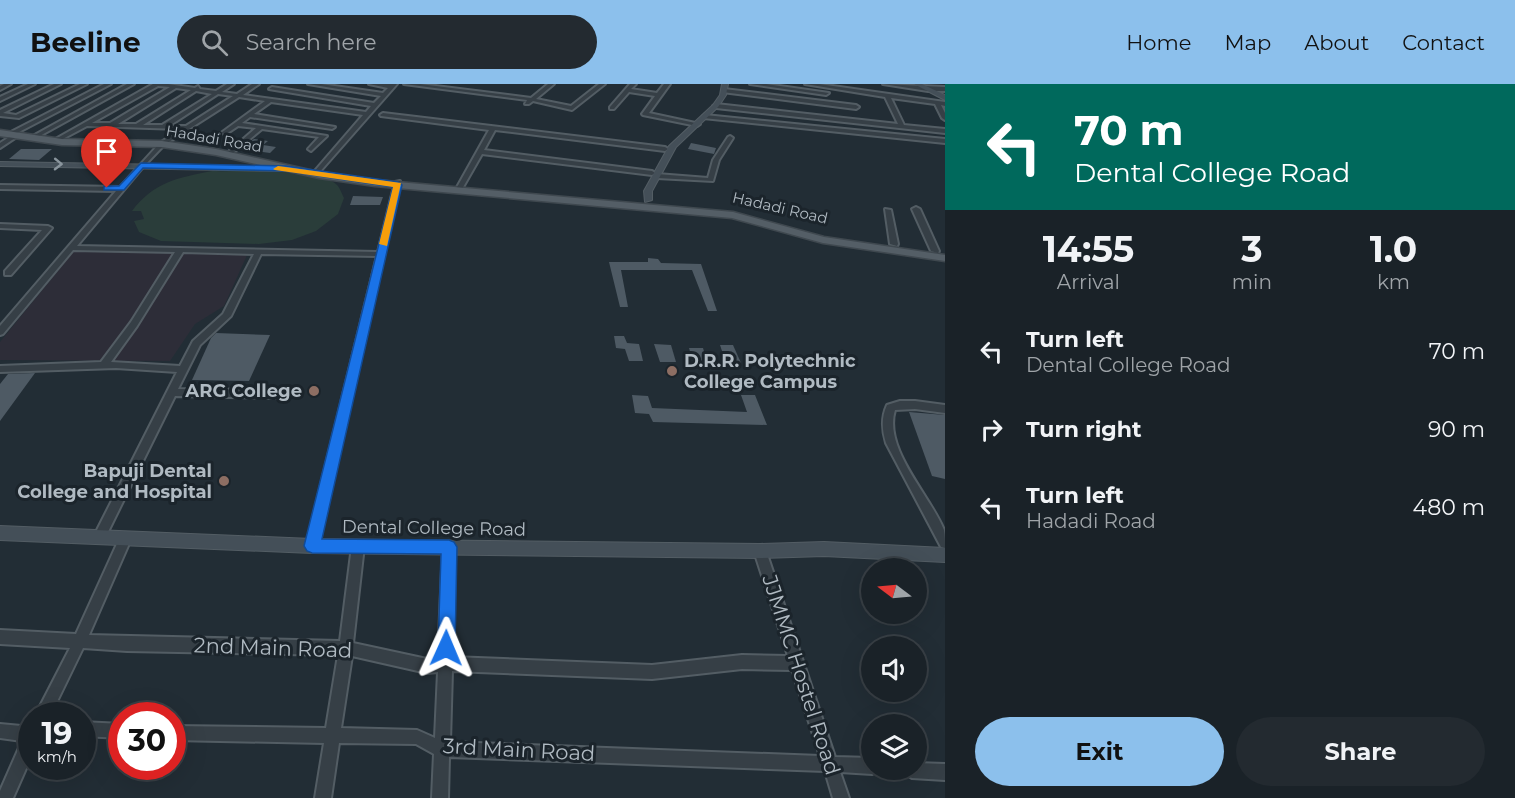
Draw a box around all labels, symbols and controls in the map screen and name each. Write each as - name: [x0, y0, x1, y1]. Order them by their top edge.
- search box: [177, 15, 597, 69]
- text: Beeline: [30, 25, 141, 59]
- icon: search: [198, 26, 231, 59]
- text: Search here: [246, 29, 377, 56]
- text: Home: [1126, 30, 1191, 55]
- text: Map: [1224, 30, 1271, 55]
- text: About: [1304, 30, 1369, 55]
- text: Contact: [1402, 30, 1485, 55]
- text: 70 m: [1074, 104, 1184, 156]
- icon: left: [975, 108, 1053, 186]
- street label: Hadadi Road: [164, 121, 264, 156]
- pin: [81, 126, 132, 188]
- icon: arrive: [90, 135, 123, 168]
- text: Dental College Road: [1074, 156, 1350, 189]
- one-way arrow: [54, 158, 63, 171]
- street label: Hadadi Road: [731, 187, 830, 228]
- text: 14:55: [1043, 227, 1134, 271]
- text: 3: [1241, 227, 1263, 271]
- text: 1.0: [1370, 227, 1417, 271]
- text: Arrival: [1057, 270, 1120, 294]
- text: min: [1232, 270, 1272, 294]
- text: km: [1377, 270, 1410, 294]
- text: Turn left: [1026, 326, 1124, 353]
- icon: left: [975, 335, 1008, 368]
- text: 70 m: [1429, 338, 1485, 365]
- place label: D.R.R. Polytechnic College Campus: [684, 350, 856, 393]
- text: Dental College Road: [1026, 353, 1231, 377]
- marker: D.R.R. Polytechnic College Campus: [665, 364, 679, 378]
- place label: ARG College: [184, 380, 302, 402]
- marker: ARG College: [307, 384, 321, 398]
- icon: right: [975, 413, 1008, 446]
- text: Turn right: [1026, 416, 1141, 443]
- text: 90 m: [1428, 416, 1485, 443]
- place label: Bapuji Dental College and Hospital: [17, 460, 212, 503]
- marker: Bapuji Dental College and Hospital: [217, 474, 231, 488]
- text: Turn left: [1026, 482, 1124, 509]
- icon: left: [975, 491, 1008, 524]
- text: 480 m: [1413, 494, 1485, 521]
- text: Hadadi Road: [1026, 509, 1156, 533]
- street label: Dental College Road: [342, 515, 526, 541]
- north arrow: [861, 558, 927, 624]
- map controls: [861, 558, 927, 780]
- street label: JJMMC Hostel Road: [757, 571, 846, 778]
- position arrow: [414, 616, 478, 680]
- street label: 2nd Main Road: [193, 632, 353, 663]
- button: sound: [861, 636, 927, 702]
- speed limit sign: 30: [108, 702, 186, 780]
- button: layers: [861, 714, 927, 780]
- text: 19: [42, 715, 72, 752]
- button: Exit: [975, 717, 1224, 786]
- button: Share: [1236, 717, 1485, 786]
- street label: 3rd Main Road: [442, 733, 596, 766]
- text: km/h: [37, 747, 77, 766]

